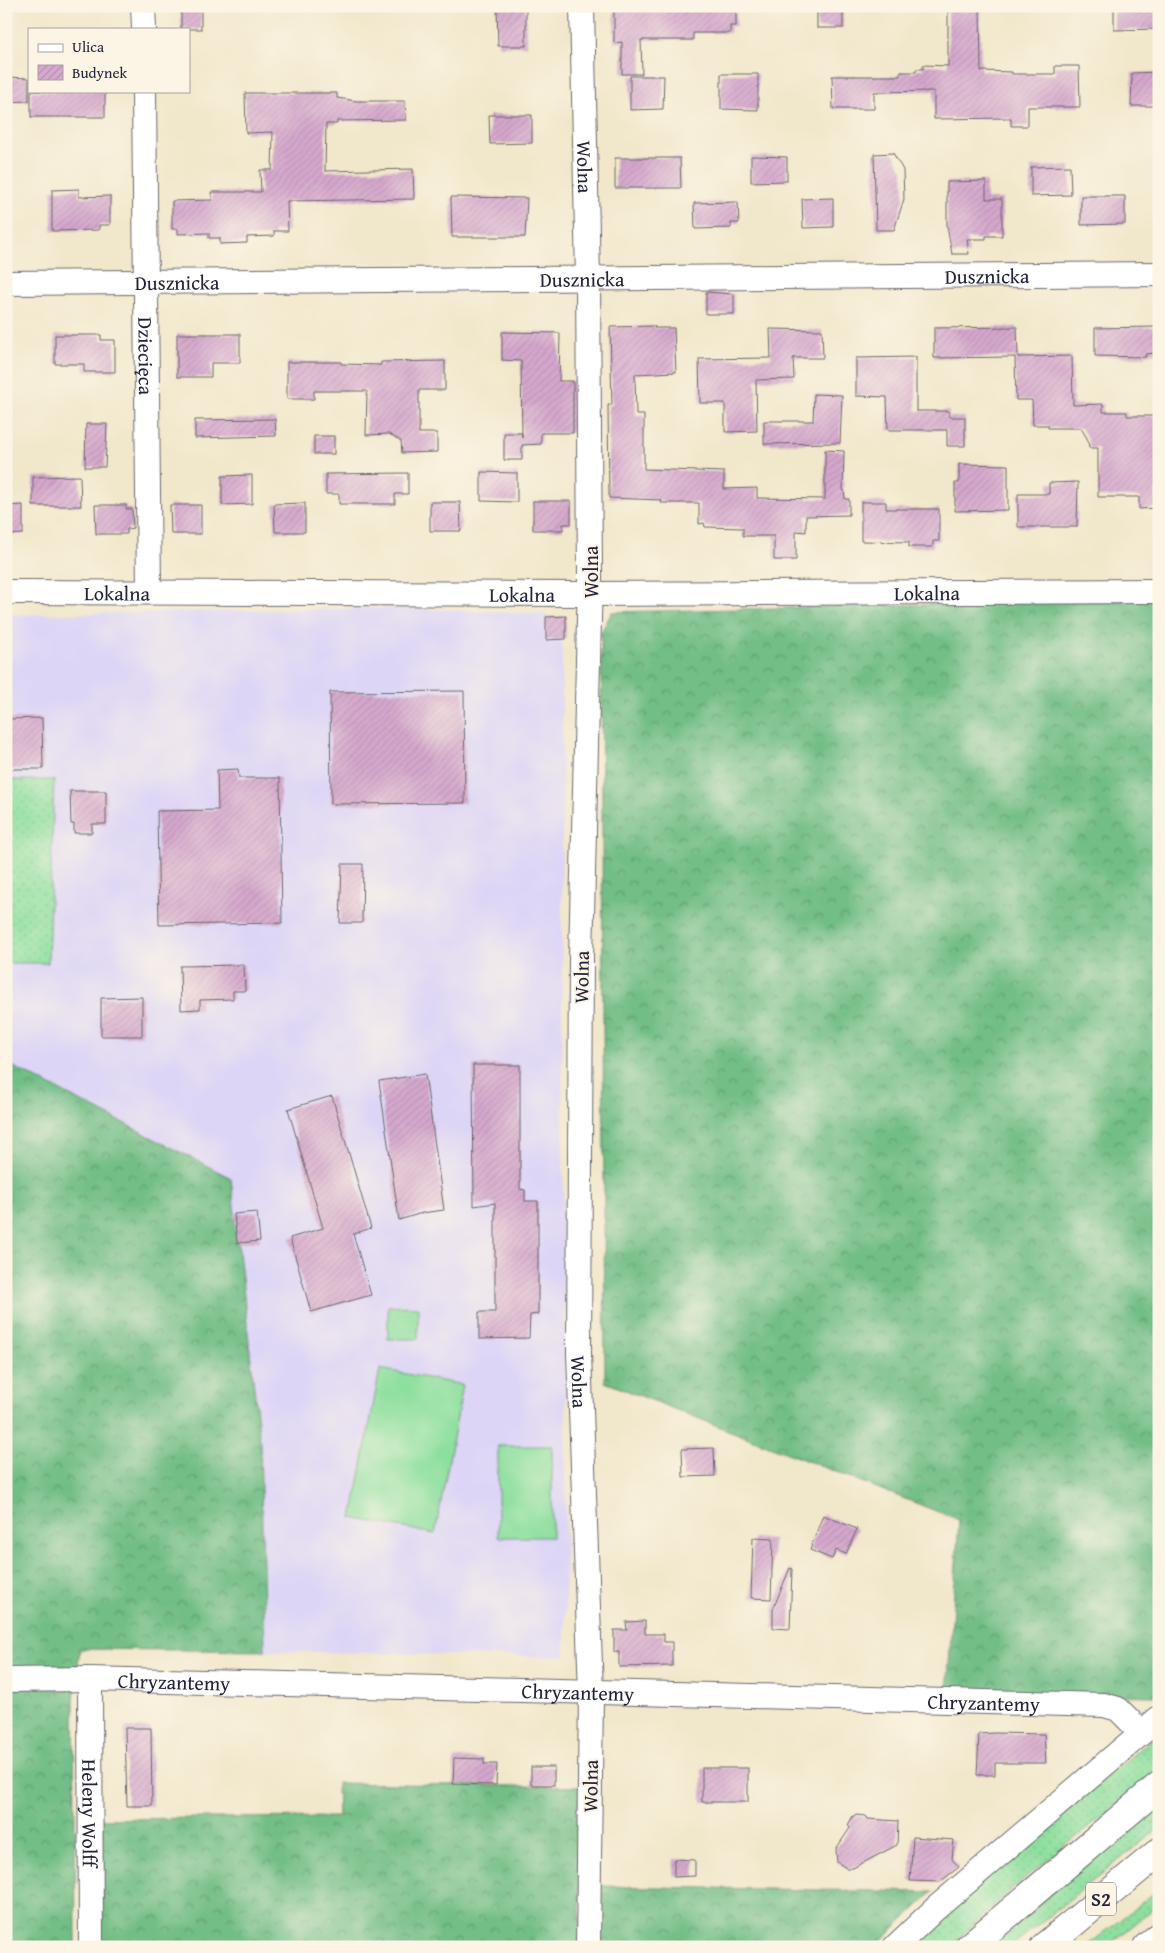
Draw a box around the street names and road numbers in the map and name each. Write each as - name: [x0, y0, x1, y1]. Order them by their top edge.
- street label: Wolna: [570, 140, 601, 194]
- street label: Dusznicka: [944, 261, 1030, 290]
- street label: Dusznicka: [540, 264, 625, 293]
- street label: Dusznicka: [135, 267, 220, 296]
- street label: Dziecięca: [132, 317, 162, 396]
- street label: Wolna: [576, 545, 605, 598]
- street label: Lokalna: [84, 578, 151, 607]
- street label: Lokalna: [894, 578, 961, 607]
- street label: Lokalna: [489, 579, 556, 608]
- street label: Wolna: [566, 950, 596, 1004]
- street label: Wolna: [565, 1355, 595, 1409]
- street label: Chryzantemy: [117, 1665, 231, 1697]
- street label: Chryzantemy: [521, 1676, 634, 1707]
- street label: Chryzantemy: [927, 1686, 1040, 1718]
- street label: Heleny Wolff: [76, 1759, 105, 1869]
- street label: Wolna: [575, 1759, 605, 1813]
- road number: S2: [1086, 1882, 1116, 1916]

